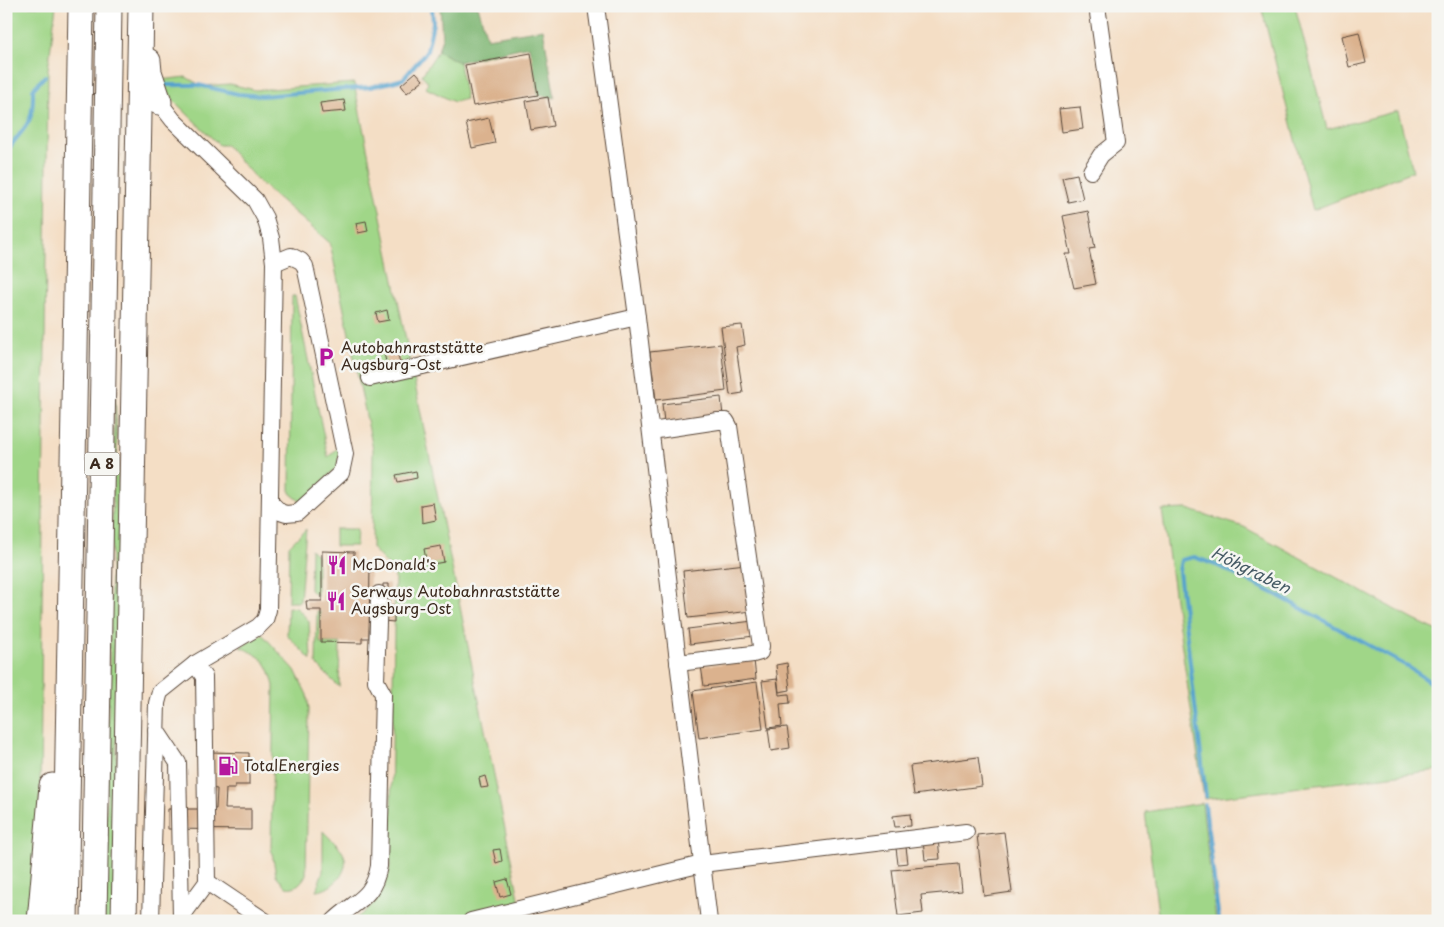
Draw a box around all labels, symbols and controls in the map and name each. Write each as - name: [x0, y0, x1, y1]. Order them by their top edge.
- place label: Autobahnraststätte Augsburg-Ost: [341, 335, 483, 375]
- parking icon: Autobahnraststätte Augsburg-Ost: [315, 346, 337, 368]
- road number: A 8: [84, 452, 120, 476]
- water label: Höhgraben: [1208, 540, 1296, 599]
- place label: McDonald's: [352, 552, 436, 575]
- restaurant icon: McDonald's: [326, 554, 348, 576]
- place label: Serways Autobahnraststätte Augsburg-Ost: [351, 579, 560, 619]
- restaurant icon: Serways Autobahnraststätte Augsburg-Ost: [325, 590, 347, 612]
- place label: TotalEnergies: [243, 753, 340, 776]
- fuel station icon: TotalEnergies: [217, 755, 239, 777]

